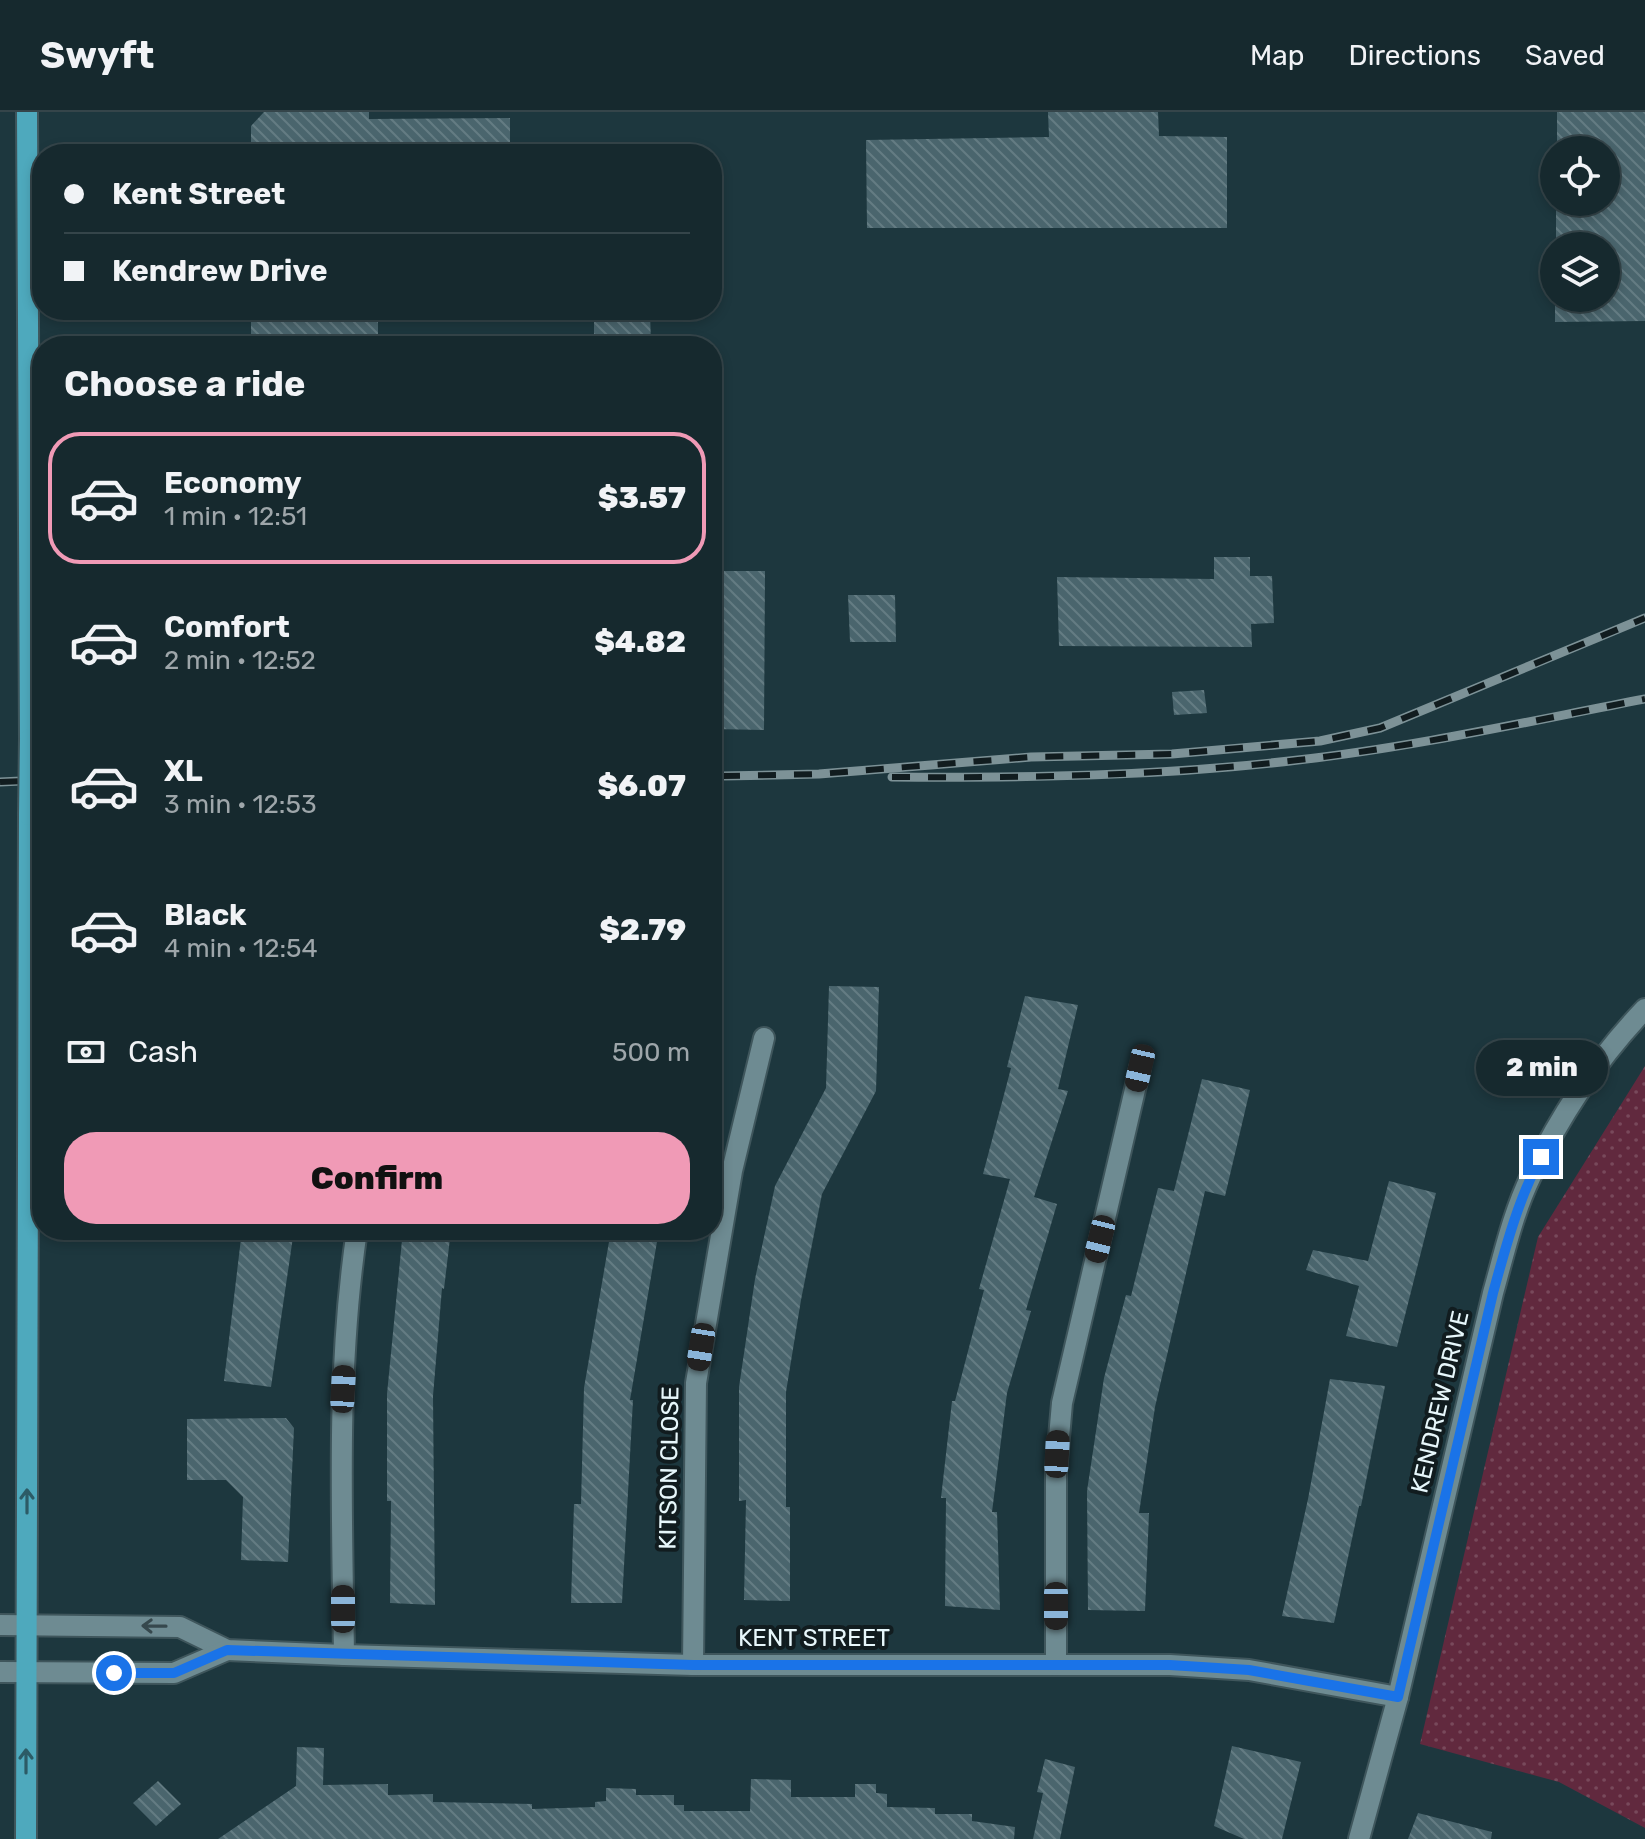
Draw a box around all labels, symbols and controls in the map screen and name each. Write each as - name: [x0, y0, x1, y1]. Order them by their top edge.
- text: Swyft: [40, 32, 154, 78]
- text: Map: [1250, 39, 1304, 72]
- text: Directions: [1348, 39, 1481, 72]
- text: Saved: [1525, 39, 1605, 72]
- map controls: [1540, 136, 1620, 312]
- button: locate: [1540, 136, 1620, 216]
- text: Kent Street: [112, 176, 285, 212]
- button: layers: [1540, 232, 1620, 312]
- text: Kendrew Drive: [112, 253, 328, 289]
- text: Choose a ride: [64, 362, 305, 405]
- icon: car: [68, 462, 140, 534]
- text: Economy: [164, 465, 302, 501]
- text: $3.57: [598, 480, 686, 516]
- text: 1 min · 12:51: [164, 501, 307, 532]
- icon: car: [68, 606, 140, 678]
- text: Comfort: [164, 609, 290, 645]
- text: $4.82: [594, 624, 686, 660]
- text: 2 min · 12:52: [164, 645, 316, 676]
- icon: car: [68, 750, 140, 822]
- text: XL: [164, 753, 203, 789]
- text: $6.07: [597, 768, 686, 804]
- text: 3 min · 12:53: [164, 789, 317, 820]
- icon: car: [68, 894, 140, 966]
- text: Black: [164, 897, 247, 933]
- text: $2.79: [599, 912, 686, 948]
- text: 4 min · 12:54: [164, 933, 318, 964]
- icon: cash: [64, 1030, 108, 1074]
- text: Cash: [128, 1034, 198, 1070]
- text: 500 m: [612, 1037, 690, 1068]
- callout: 2 min: [1475, 1041, 1607, 1097]
- car: [1123, 1042, 1157, 1094]
- text: 2 min: [1506, 1052, 1578, 1083]
- button: Confirm: [64, 1132, 690, 1224]
- route end: [1523, 1139, 1559, 1175]
- car: [1083, 1213, 1117, 1265]
- street label: KENDREW DRIVE: [1405, 1308, 1475, 1496]
- car: [685, 1321, 717, 1373]
- car: [330, 1364, 356, 1414]
- street label: KITSON CLOSE: [654, 1386, 684, 1550]
- car: [1044, 1429, 1070, 1479]
- one-way arrow: [19, 1488, 35, 1515]
- car: [1044, 1582, 1068, 1630]
- car: [331, 1585, 355, 1633]
- one-way arrow: [141, 1618, 168, 1634]
- street label: KENT STREET: [738, 1624, 890, 1652]
- route start: [96, 1655, 132, 1691]
- one-way arrow: [18, 1748, 34, 1775]

